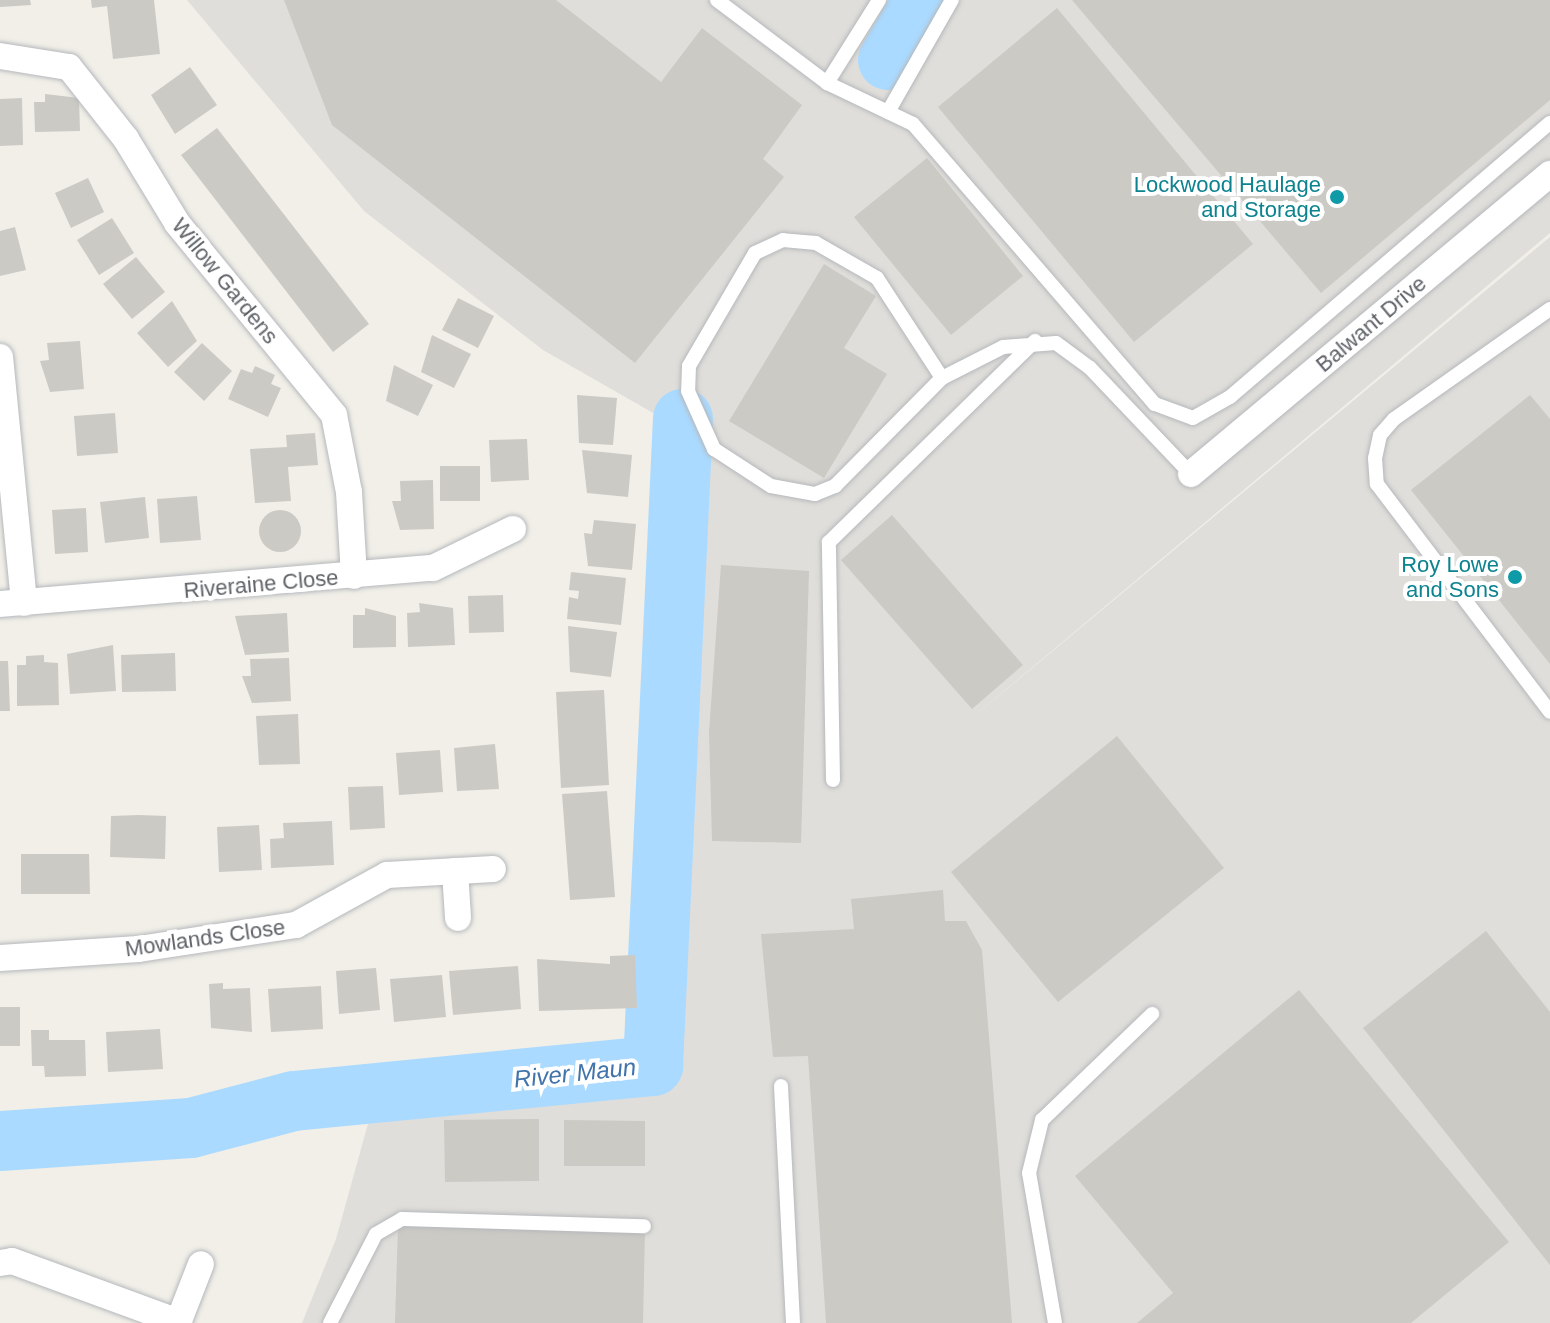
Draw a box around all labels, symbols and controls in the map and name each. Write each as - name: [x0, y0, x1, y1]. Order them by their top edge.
- place label: Lockwood Haulage and Storage: [1134, 171, 1321, 222]
- marker: Lockwood Haulage and Storage: [1328, 188, 1346, 206]
- street label: Willow Gardens: [166, 213, 284, 349]
- street label: Balwant Drive: [1311, 270, 1431, 378]
- place label: Roy Lowe and Sons: [1401, 551, 1499, 602]
- street label: Riveraine Close: [183, 564, 339, 604]
- marker: Roy Lowe and Sons: [1506, 568, 1524, 586]
- street label: Mowlands Close: [123, 914, 287, 962]
- water label: River Maun: [512, 1052, 638, 1094]

